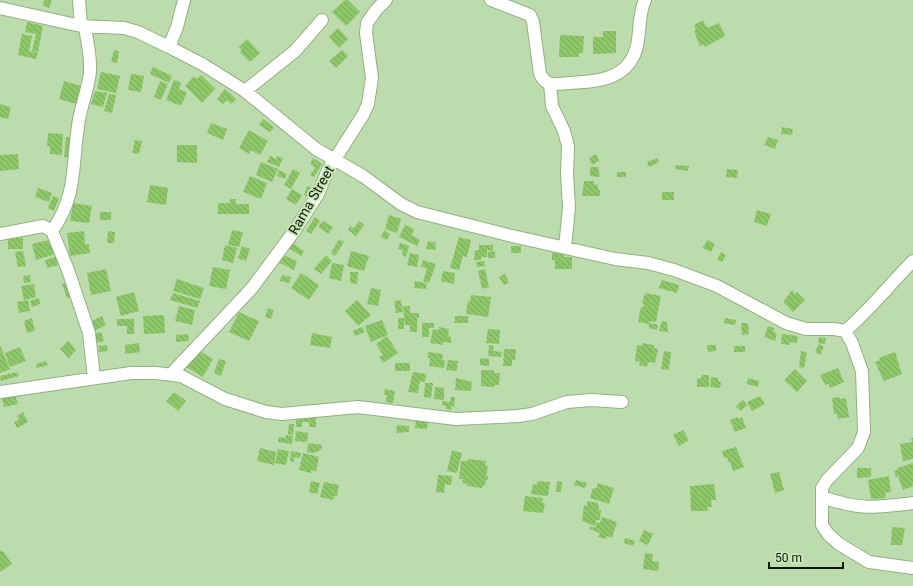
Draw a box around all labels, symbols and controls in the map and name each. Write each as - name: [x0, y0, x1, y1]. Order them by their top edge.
- street label: Rama Street: [285, 162, 337, 237]
- scale bar: [769, 544, 843, 570]
- text: 50 m: [775, 551, 802, 565]

